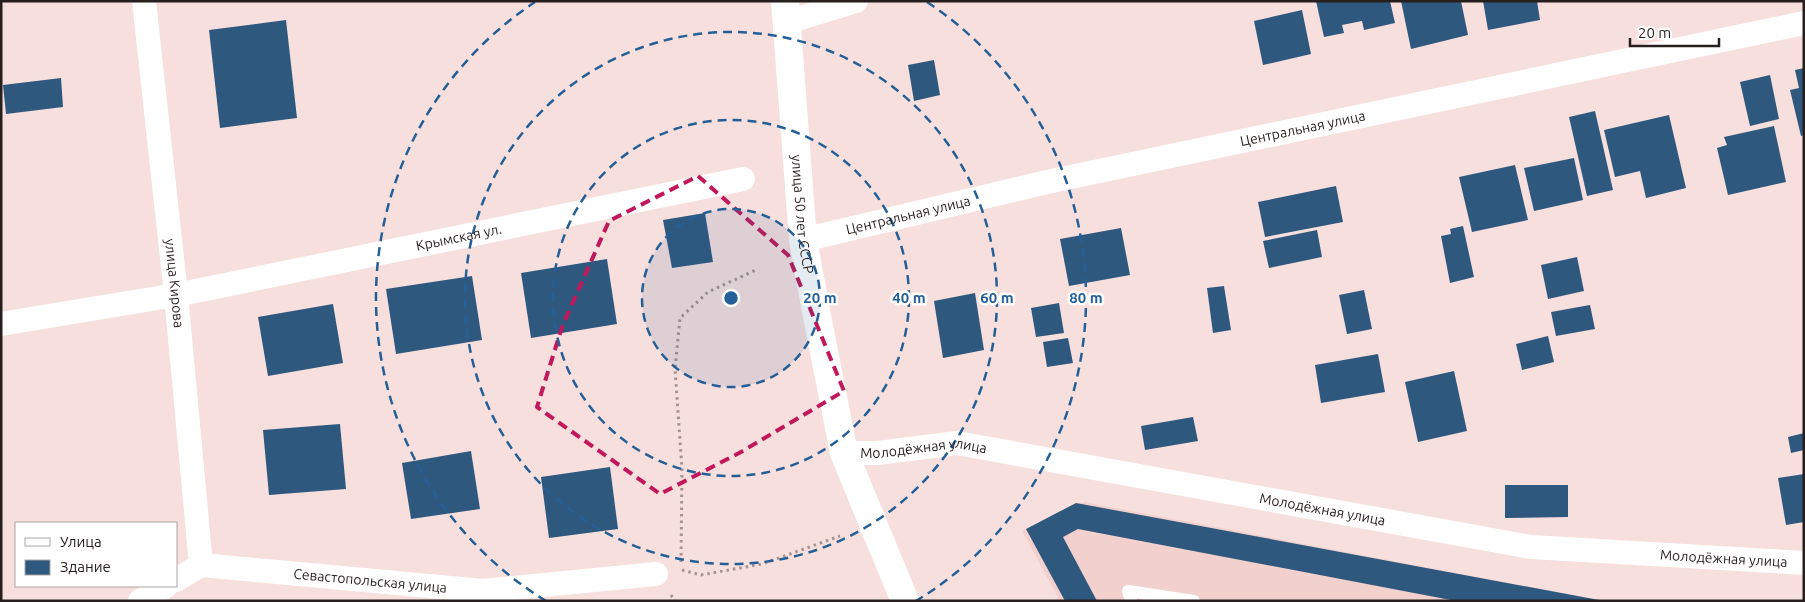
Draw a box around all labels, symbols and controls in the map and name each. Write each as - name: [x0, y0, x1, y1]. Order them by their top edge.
- scale bar: [1630, 15, 1719, 47]
- text: 20 m: [1638, 24, 1671, 41]
- street label: Центральная улица: [1239, 107, 1367, 149]
- street label: улица 50 лет СССР: [789, 154, 817, 275]
- street label: Центральная улица: [844, 193, 972, 238]
- street label: Крымская ул.: [414, 221, 503, 254]
- street label: улица Кирова: [162, 238, 187, 329]
- centre of rings: [722, 289, 740, 307]
- text: 20 m: [803, 289, 837, 306]
- text: 40 m: [892, 289, 926, 306]
- text: 60 m: [980, 289, 1014, 306]
- text: 80 m: [1069, 289, 1103, 306]
- street label: Молодёжная улица: [860, 435, 988, 461]
- street label: Молодёжная улица: [1258, 490, 1387, 528]
- legend: [15, 522, 178, 587]
- text: Улица: [60, 533, 102, 550]
- street label: Молодёжная улица: [1660, 547, 1788, 570]
- text: Здание: [60, 558, 111, 575]
- street label: Севастопольская улица: [293, 566, 448, 596]

